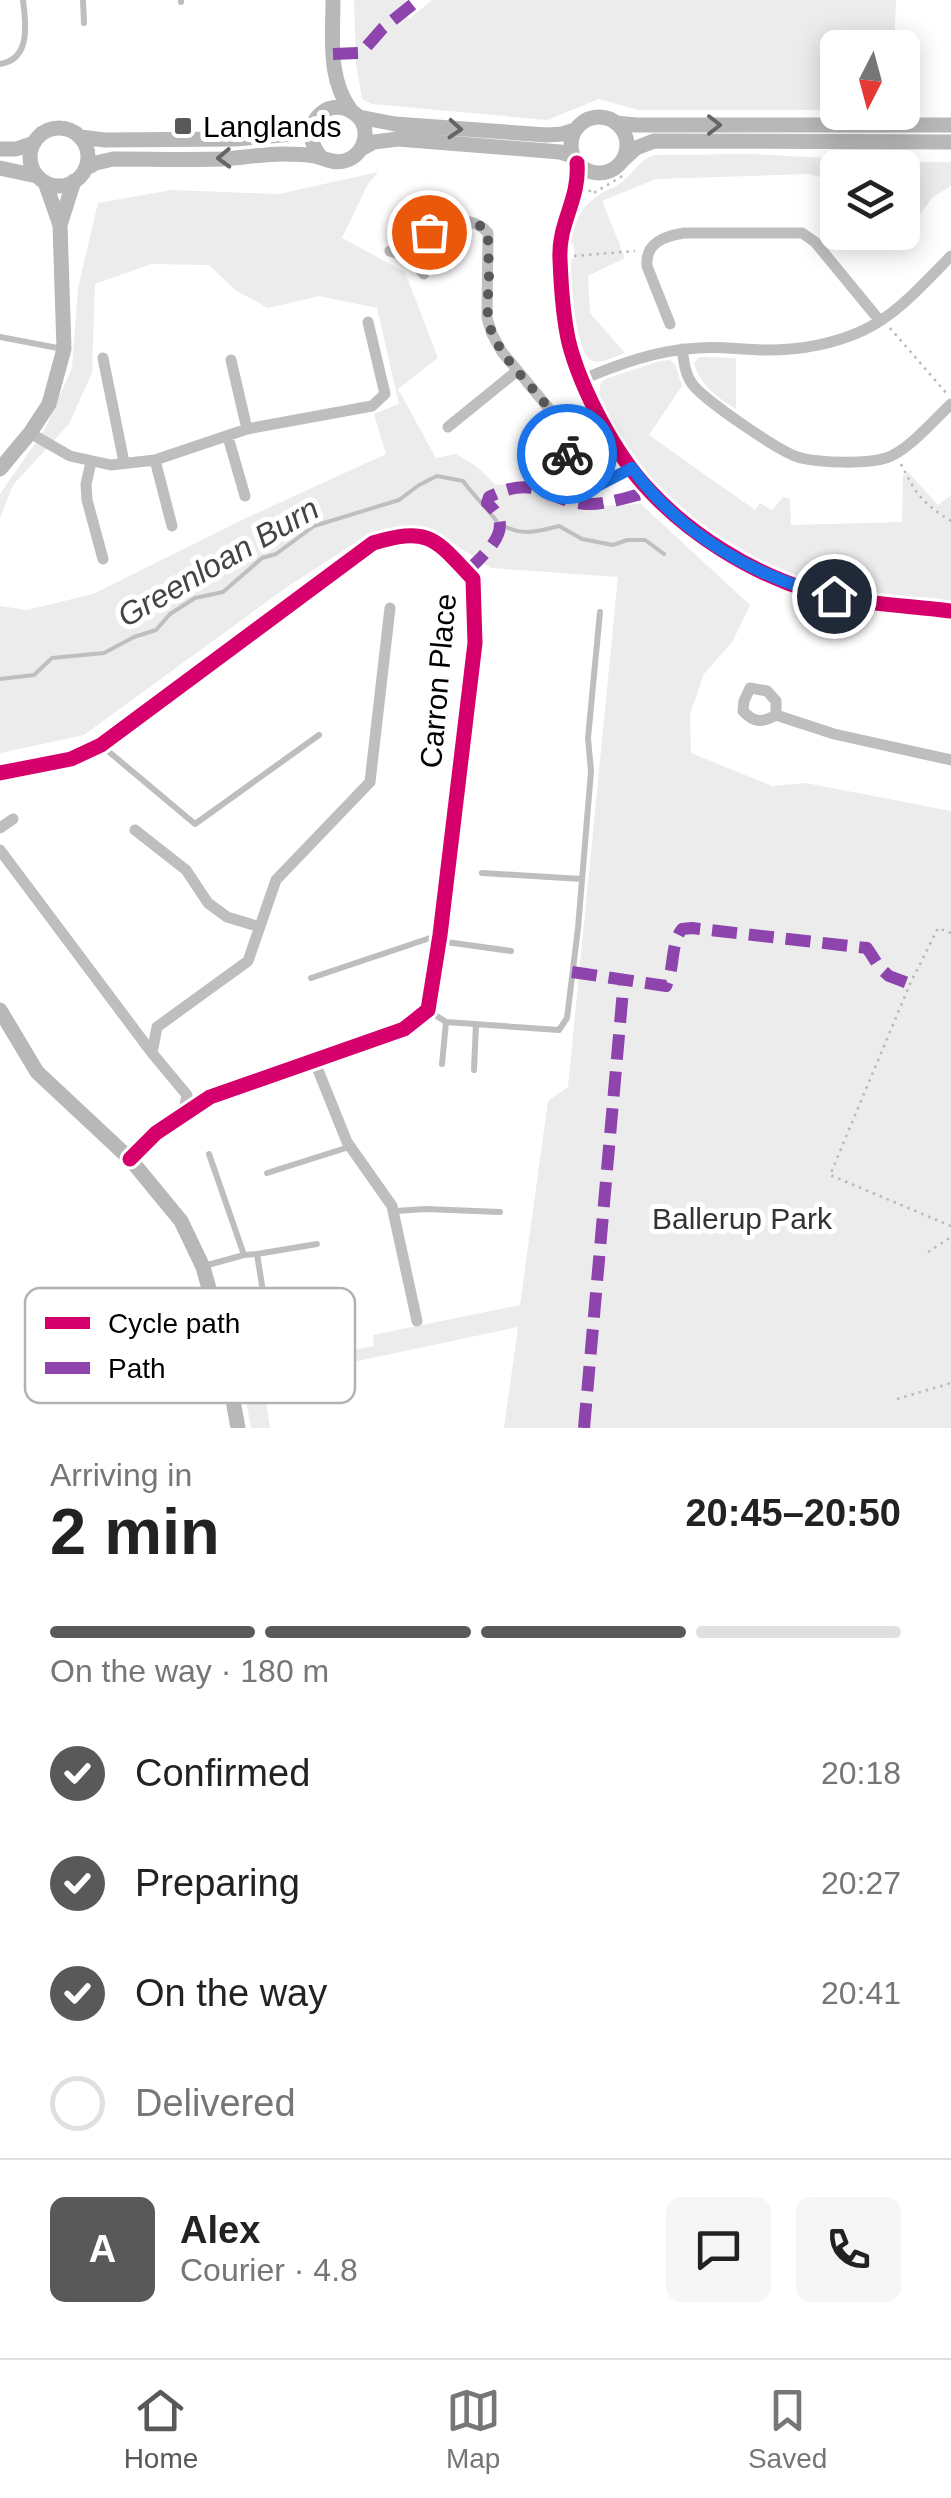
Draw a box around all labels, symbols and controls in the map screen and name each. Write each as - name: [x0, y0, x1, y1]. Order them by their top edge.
- north arrow: [820, 30, 920, 130]
- map controls: [820, 30, 920, 250]
- place label: Langlands: [203, 110, 341, 143]
- one-way arrow: [706, 114, 722, 136]
- marker: Langlands: [172, 115, 194, 137]
- one-way arrow: [448, 117, 464, 139]
- one-way arrow: [215, 147, 231, 168]
- button: layers: [820, 150, 920, 250]
- pin: [387, 190, 472, 275]
- icon: bag: [402, 205, 457, 260]
- courier: [517, 404, 617, 504]
- icon: bike: [540, 427, 595, 482]
- water label: Greenloan Burn: [111, 490, 325, 634]
- pin: [792, 554, 877, 639]
- icon: home: [807, 569, 862, 624]
- street label: Carron Place: [414, 592, 462, 770]
- park label: Ballerup Park: [652, 1202, 833, 1235]
- legend: [25, 1288, 355, 1403]
- text: Cycle path: [108, 1308, 240, 1339]
- text: Path: [108, 1353, 166, 1384]
- text: Arriving in: [50, 1457, 192, 1493]
- text: 20:45–20:50: [685, 1492, 901, 1534]
- text: 2 min: [50, 1495, 220, 1568]
- text: On the way · 180 m: [50, 1653, 329, 1689]
- icon: check: [50, 1746, 105, 1801]
- text: Confirmed: [135, 1752, 310, 1794]
- text: 20:18: [821, 1755, 901, 1791]
- icon: check: [50, 1856, 105, 1911]
- text: Preparing: [135, 1862, 300, 1904]
- text: 20:27: [821, 1865, 901, 1901]
- icon: check: [50, 1966, 105, 2021]
- text: On the way: [135, 1972, 327, 2014]
- text: 20:41: [821, 1975, 901, 2011]
- text: Delivered: [135, 2082, 296, 2124]
- button: chat: [666, 2197, 771, 2302]
- button: phone: [796, 2197, 901, 2302]
- text: Alex: [180, 2209, 260, 2251]
- text: A: [89, 2228, 116, 2270]
- text: Courier · 4.8: [180, 2252, 358, 2288]
- tab: Home: [124, 2383, 198, 2475]
- tab: Map: [446, 2383, 501, 2475]
- tab: Saved: [748, 2383, 827, 2475]

